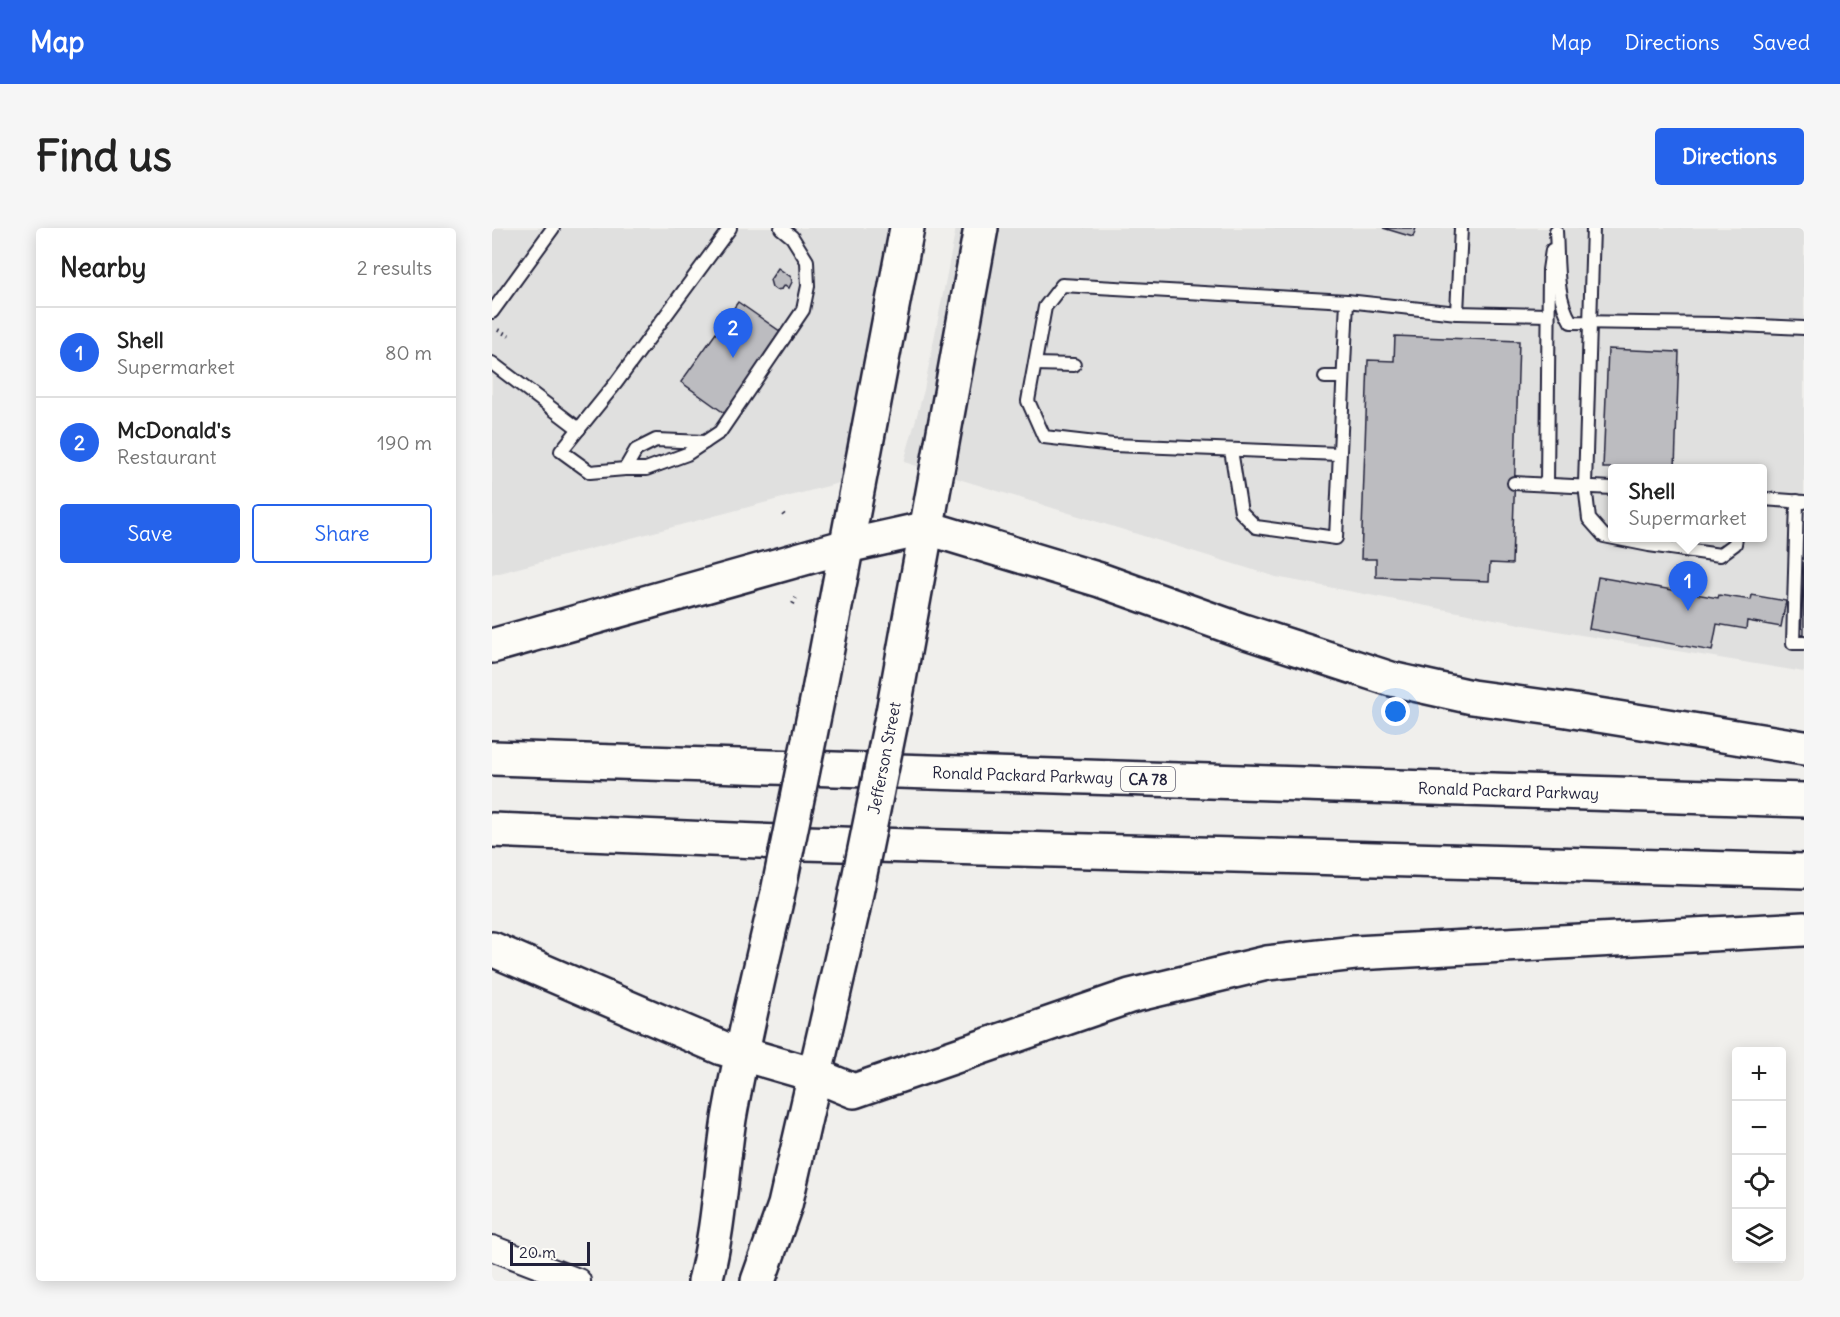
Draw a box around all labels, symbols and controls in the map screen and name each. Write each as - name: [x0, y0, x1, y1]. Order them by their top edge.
- text: Map: [30, 24, 84, 60]
- text: Map: [1551, 29, 1592, 56]
- text: Directions: [1625, 29, 1719, 56]
- text: Saved: [1752, 29, 1810, 56]
- button: Directions: [1655, 128, 1804, 185]
- text: Find us: [36, 130, 172, 182]
- text: Nearby: [60, 251, 146, 284]
- text: 2 results: [357, 255, 432, 280]
- pin: 2: [714, 308, 752, 358]
- text: Shell: [117, 326, 164, 354]
- text: 1: [76, 340, 83, 365]
- text: 80 m: [385, 340, 432, 365]
- text: Supermarket: [117, 354, 235, 379]
- text: McDonald's: [117, 416, 231, 444]
- text: 2: [74, 430, 85, 455]
- text: 190 m: [377, 430, 432, 455]
- text: Restaurant: [117, 444, 216, 469]
- popup: [1608, 464, 1767, 542]
- text: Shell: [1629, 477, 1675, 505]
- button: Save: [60, 504, 240, 563]
- button: Share: [252, 504, 432, 563]
- text: Supermarket: [1629, 505, 1746, 530]
- pin: 1: [1668, 562, 1708, 611]
- your location: [1381, 697, 1410, 726]
- street label: Jefferson Street: [863, 700, 905, 816]
- street label: Ronald Packard Parkway: [932, 762, 1114, 788]
- road number: CA 78: [1121, 767, 1175, 791]
- street label: Ronald Packard Parkway: [1418, 778, 1599, 803]
- map controls: [1732, 1047, 1786, 1263]
- button: +: [1732, 1047, 1786, 1101]
- button: −: [1732, 1101, 1786, 1155]
- button: locate: [1732, 1155, 1786, 1209]
- button: layers: [1732, 1209, 1786, 1263]
- scale bar: [510, 1239, 590, 1266]
- text: 20 m: [519, 1242, 556, 1262]

